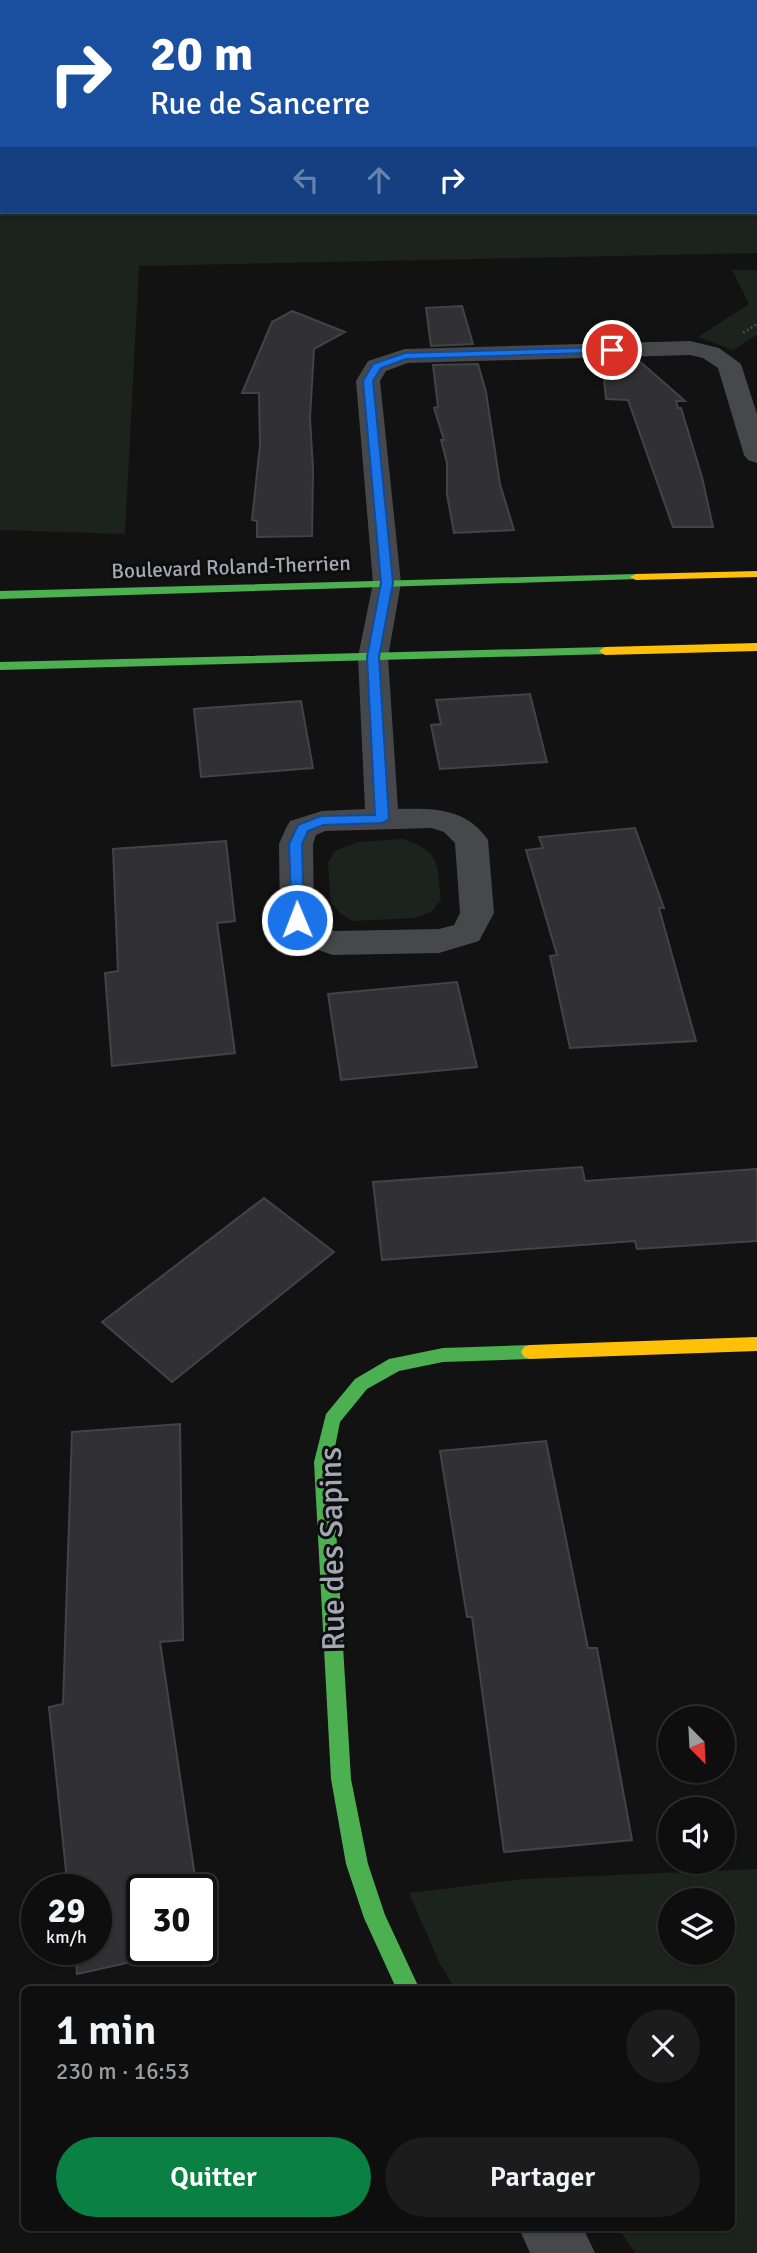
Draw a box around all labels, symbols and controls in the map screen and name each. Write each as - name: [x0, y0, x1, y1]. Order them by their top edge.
- text: 20 m: [150, 24, 253, 84]
- icon: right: [35, 28, 126, 119]
- text: Rue de Sancerre: [150, 84, 370, 123]
- icon: left: [287, 161, 325, 199]
- icon: ahead: [360, 161, 398, 199]
- icon: right: [433, 161, 471, 199]
- pin: [582, 320, 642, 380]
- icon: arrive: [593, 331, 631, 369]
- street label: Boulevard Roland-Therrien: [111, 550, 351, 584]
- position arrow: [260, 883, 334, 957]
- street label: Rue des Sapins: [311, 1447, 353, 1651]
- north arrow: [658, 1706, 735, 1783]
- map controls: [658, 1706, 735, 1965]
- button: sound: [658, 1797, 735, 1874]
- speed limit sign: 30: [126, 1874, 217, 1965]
- button: layers: [658, 1888, 735, 1965]
- text: 29: [48, 1889, 85, 1932]
- text: km/h: [46, 1926, 87, 1948]
- text: 1 min: [56, 2005, 157, 2056]
- button: close: [626, 2009, 700, 2083]
- text: 230 m · 16:53: [56, 2057, 190, 2086]
- button: Quitter: [56, 2137, 371, 2217]
- button: Partager: [385, 2137, 700, 2217]

